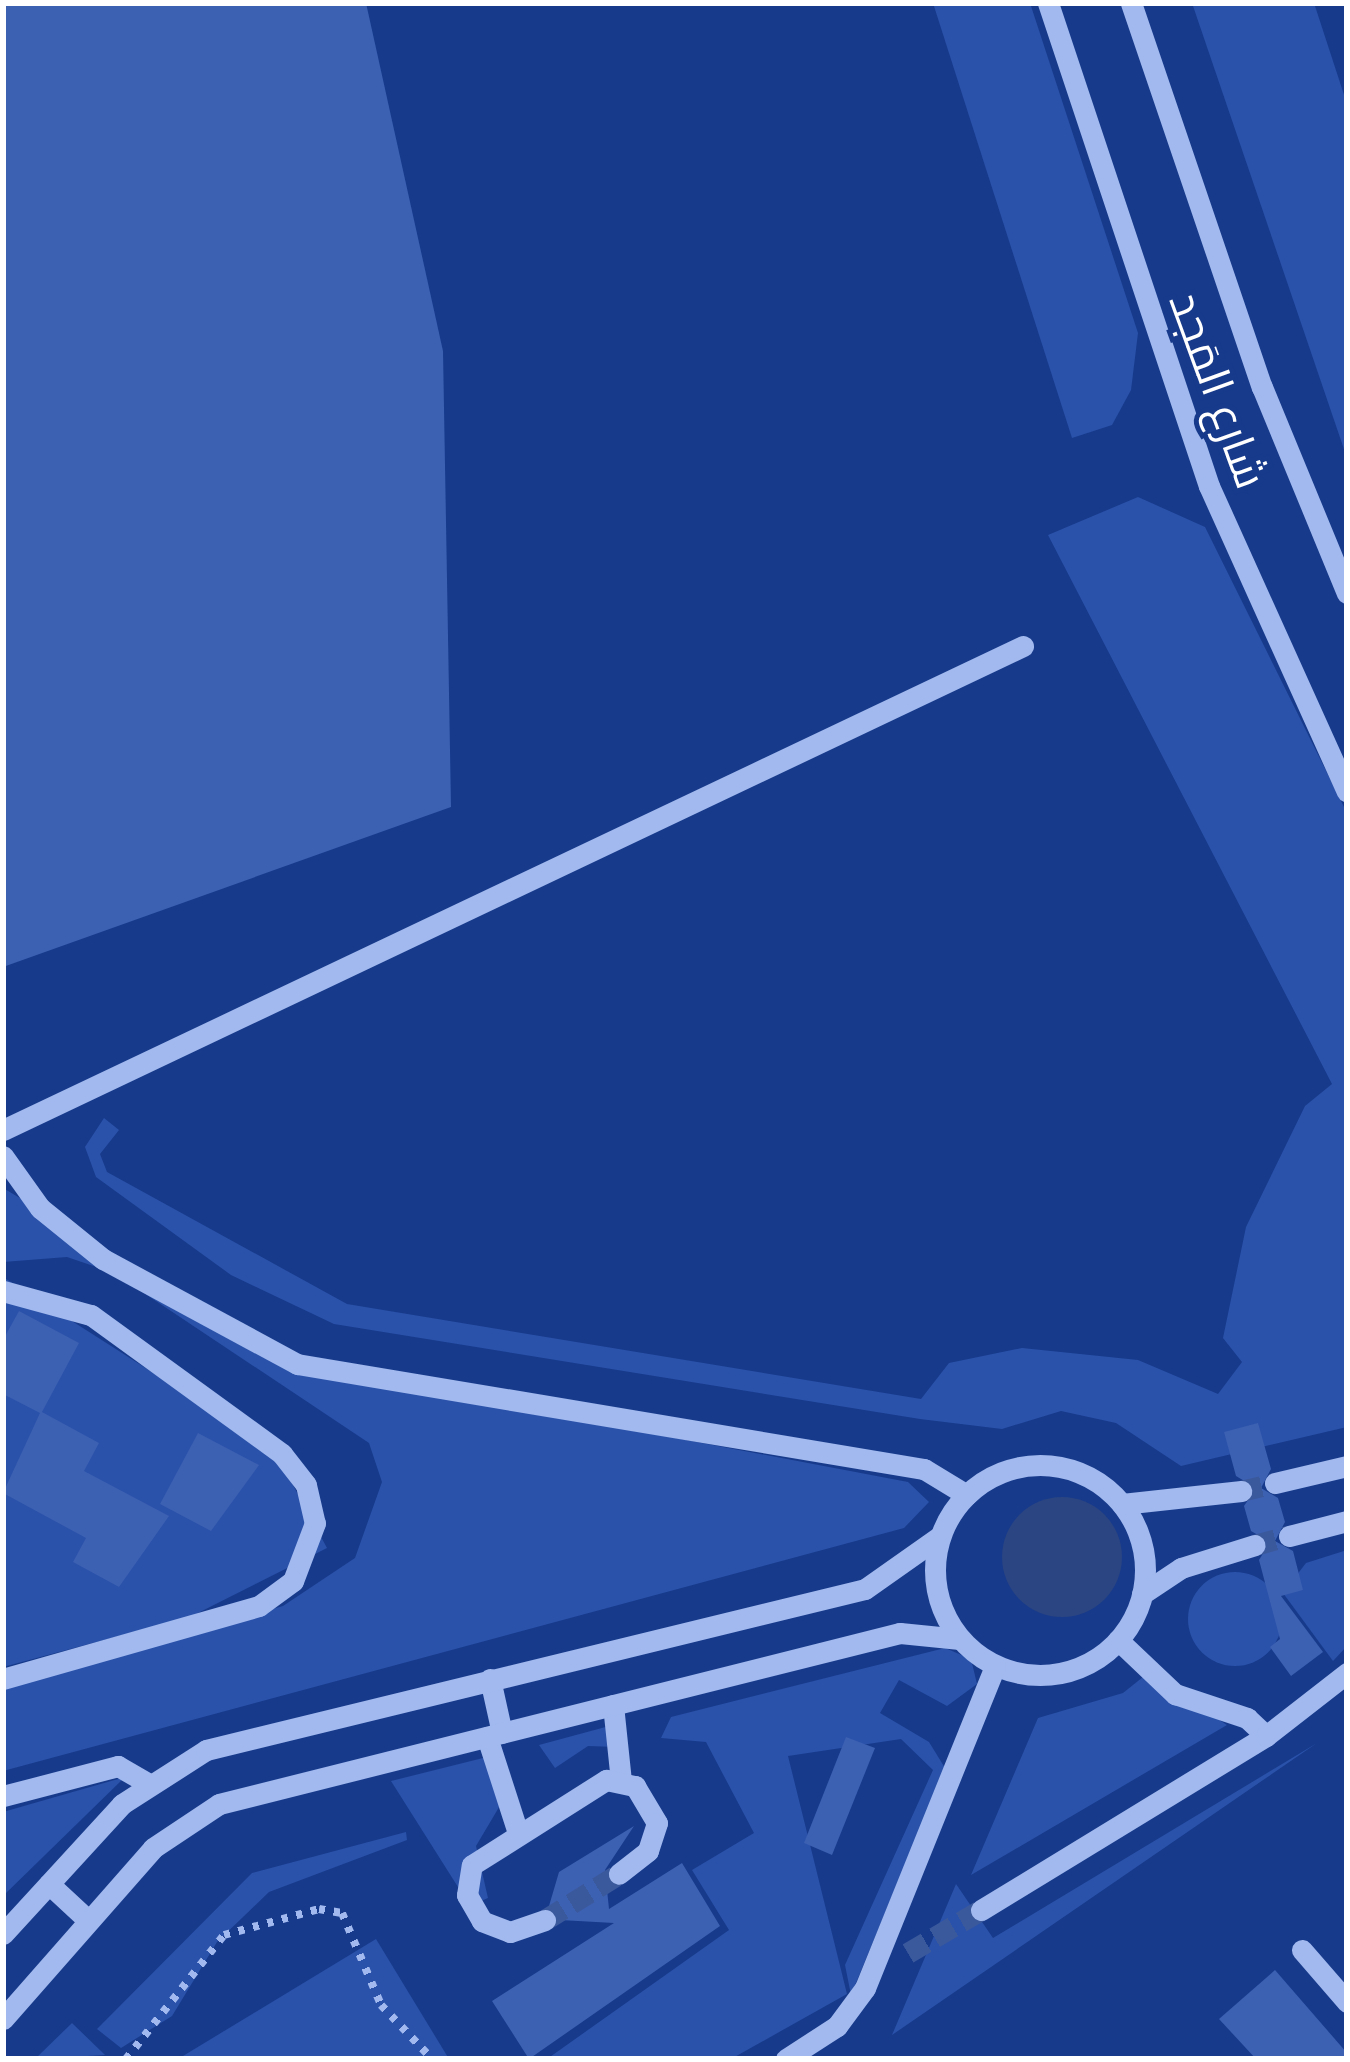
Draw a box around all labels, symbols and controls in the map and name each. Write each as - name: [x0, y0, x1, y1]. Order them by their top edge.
- street label: شارع المَجد: [1158, 285, 1278, 495]

